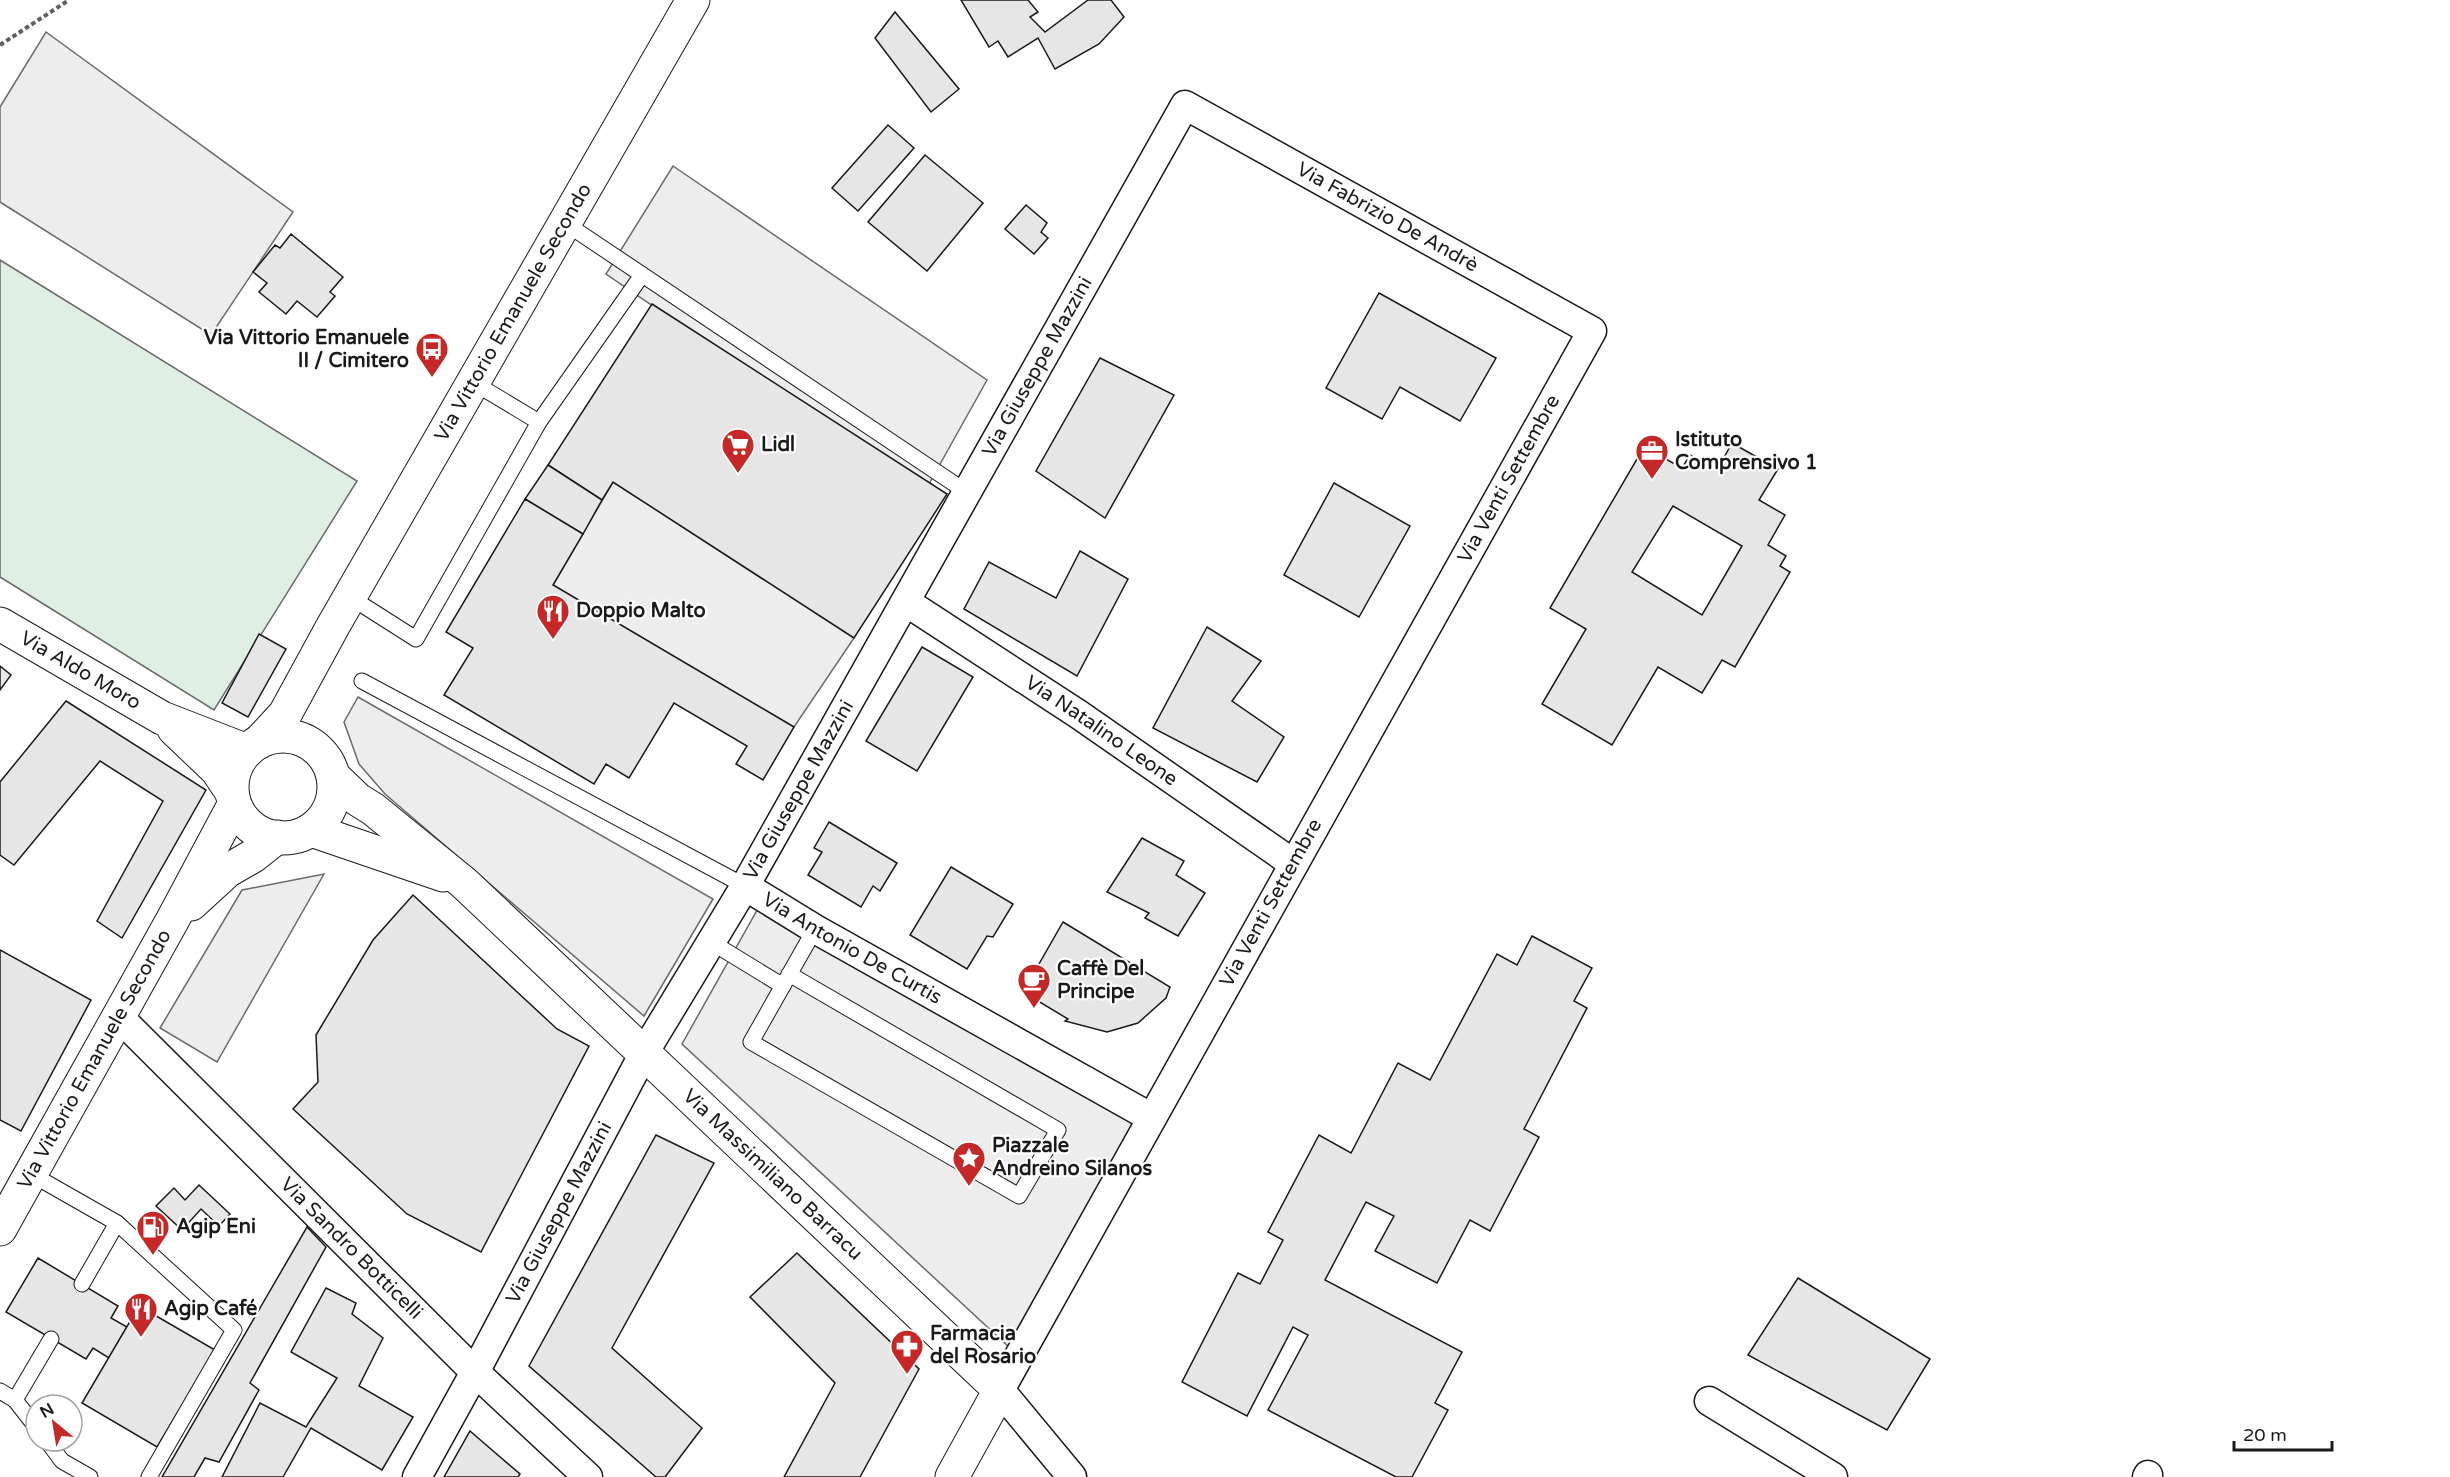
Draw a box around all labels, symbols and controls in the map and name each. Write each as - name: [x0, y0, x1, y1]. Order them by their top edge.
- street label: Via Fabrizio De Andrè: [1292, 157, 1482, 277]
- street label: Via Vittorio Emanuele Secondo: [430, 179, 597, 446]
- street label: Via Giuseppe Mazzini: [977, 273, 1098, 461]
- place label: Via Vittorio Emanuele II / Cimitero: [204, 326, 409, 373]
- bus stop icon: Via Vittorio Emanuele II / Cimitero: [414, 331, 450, 378]
- street label: Via Venti Settembre: [1453, 391, 1565, 567]
- supermarket icon: Lidl: [720, 427, 756, 474]
- place label: Istituto Comprensivo 1: [1675, 428, 1818, 475]
- place label: Lidl: [761, 433, 795, 457]
- office icon: Istituto Comprensivo 1: [1634, 433, 1670, 480]
- restaurant icon: Doppio Malto: [535, 593, 571, 640]
- place label: Doppio Malto: [576, 599, 706, 623]
- street label: Via Aldo Moro: [16, 626, 145, 715]
- street label: Via Natalino Leone: [1020, 671, 1182, 791]
- street label: Via Giuseppe Mazzini: [739, 696, 859, 885]
- street label: Via Venti Settembre: [1215, 815, 1327, 991]
- street label: Via Antonio De Curtis: [758, 888, 946, 1010]
- street label: Via Vittorio Emanuele Secondo: [12, 925, 177, 1194]
- place label: Caffè Del Principe: [1057, 957, 1144, 1004]
- cafe icon: Caffè Del Principe: [1016, 962, 1052, 1009]
- street label: Via Massimiliano Barracu: [678, 1084, 867, 1265]
- street label: Via Giuseppe Mazzini: [501, 1118, 617, 1308]
- place label: Piazzale Andreino Silanos: [992, 1134, 1152, 1181]
- place icon: Piazzale Andreino Silanos: [951, 1140, 987, 1187]
- street label: Via Sandro Botticelli: [275, 1173, 427, 1325]
- fuel station icon: Agip Eni: [135, 1209, 171, 1256]
- place label: Agip Eni: [176, 1215, 256, 1239]
- restaurant icon: Agip Café: [123, 1291, 159, 1338]
- place label: Agip Café: [164, 1297, 257, 1321]
- place label: Farmacia del Rosario: [930, 1322, 1036, 1369]
- pharmacy icon: Farmacia del Rosario: [889, 1328, 925, 1375]
- north arrow: [24, 1393, 84, 1453]
- text: N: [36, 1399, 58, 1423]
- scale bar: [2234, 1414, 2332, 1452]
- text: 20 m: [2243, 1424, 2287, 1446]

